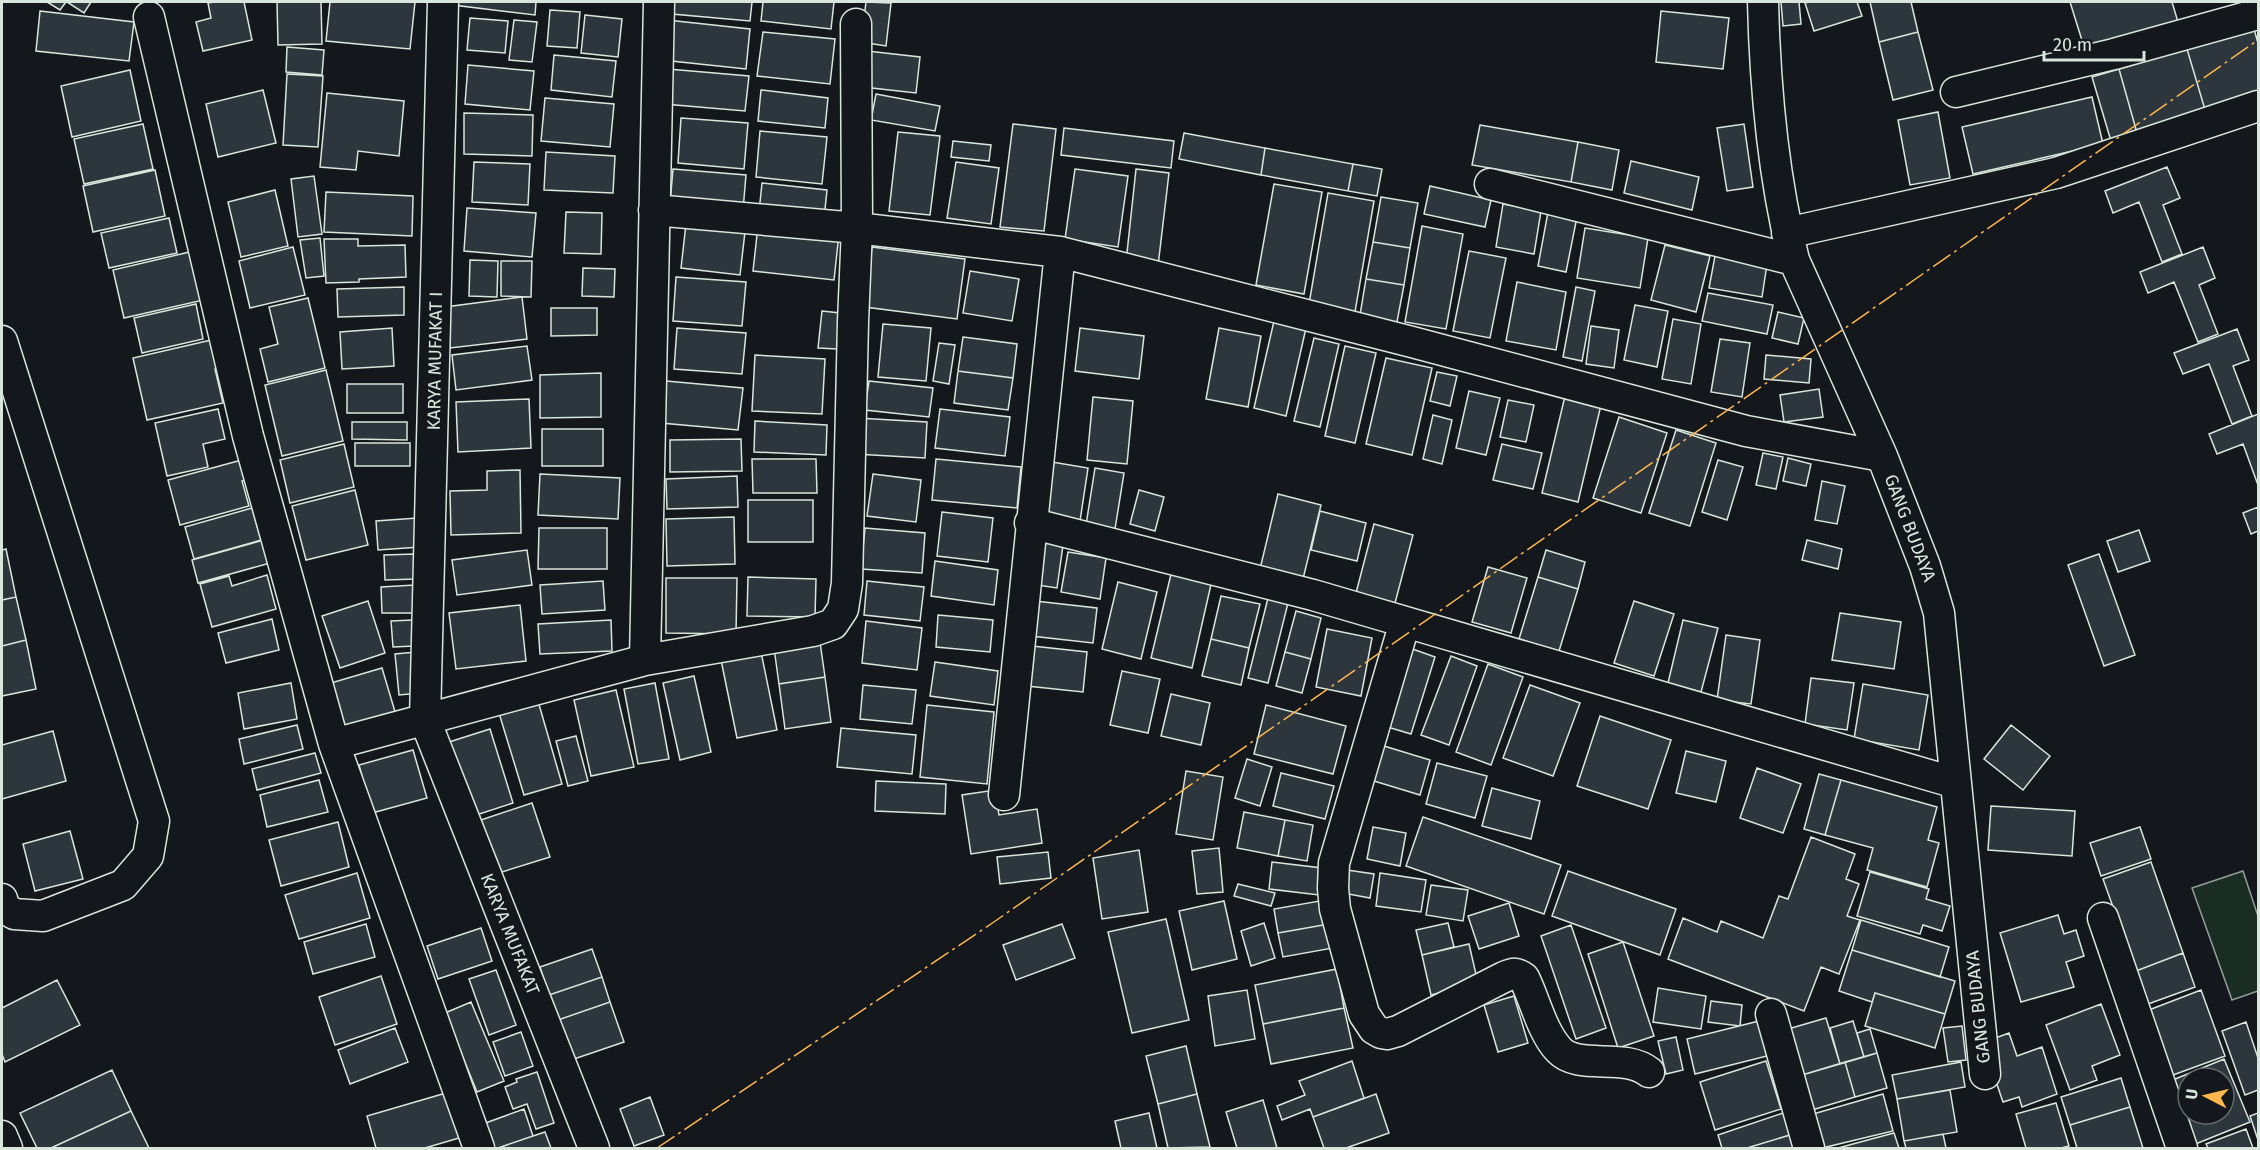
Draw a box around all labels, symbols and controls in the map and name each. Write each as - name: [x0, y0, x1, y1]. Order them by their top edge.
- scale bar: [2044, 24, 2144, 62]
- text: 20 m: [2053, 34, 2092, 56]
- street label: KARYA MUFAKAT I: [423, 291, 447, 431]
- street label: GANG BUDAYA: [1879, 471, 1941, 585]
- street label: KARYA MUFAKAT: [476, 870, 545, 999]
- street label: GANG BUDAYA: [1961, 949, 1995, 1064]
- north arrow: [2176, 1066, 2236, 1126]
- text: U: [2182, 1088, 2202, 1101]

